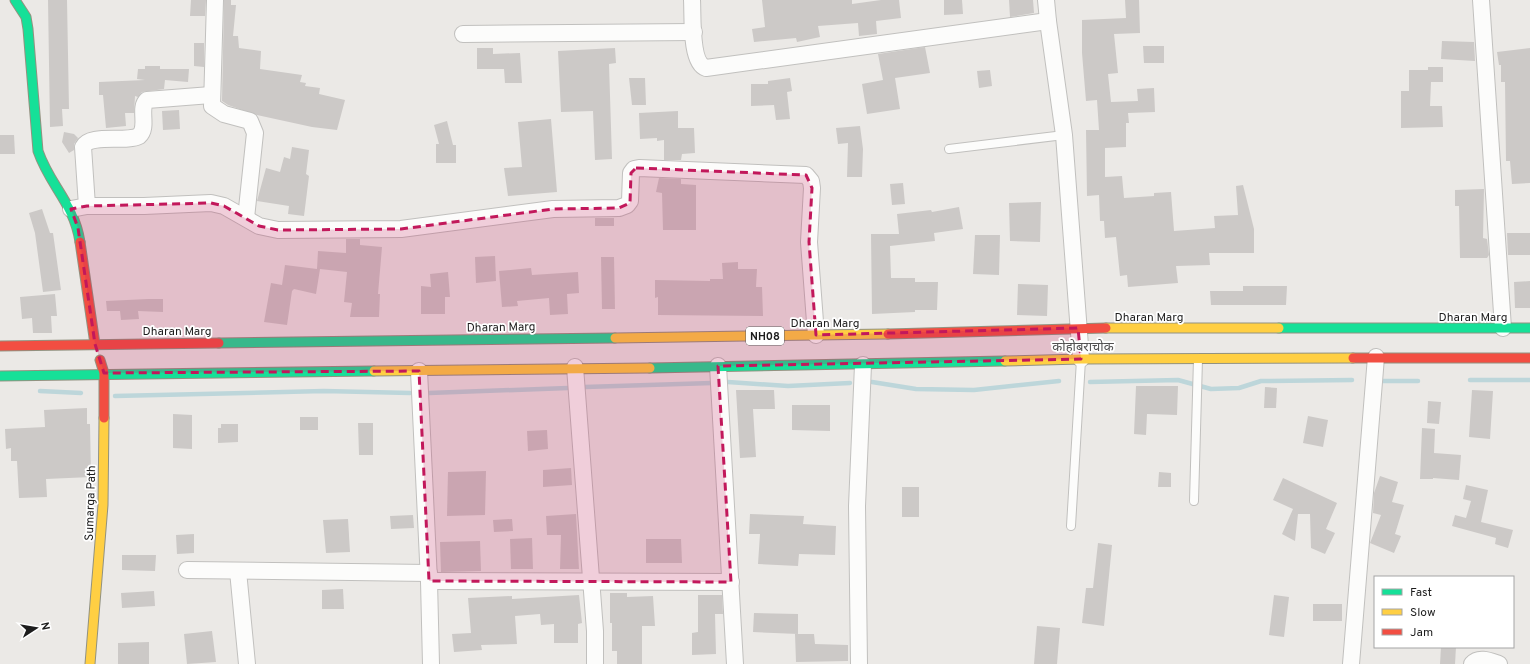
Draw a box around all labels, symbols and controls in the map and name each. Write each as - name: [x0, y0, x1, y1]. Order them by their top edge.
- street label: Dharan Marg: [1115, 310, 1183, 326]
- street label: Dharan Marg: [1439, 310, 1507, 326]
- street label: Dharan Marg: [791, 316, 859, 332]
- street label: Dharan Marg: [466, 319, 536, 337]
- street label: Dharan Marg: [143, 324, 211, 340]
- road number: NH08: [746, 327, 784, 345]
- district label: कोहोबराचोक: [1052, 339, 1115, 356]
- street label: Sumarga Path: [82, 465, 100, 541]
- legend: [1374, 576, 1514, 648]
- text: Fast: [1410, 585, 1432, 601]
- text: Slow: [1410, 605, 1436, 621]
- north arrow: [16, 608, 56, 648]
- text: N: [37, 621, 52, 631]
- text: Jam: [1410, 625, 1433, 641]

